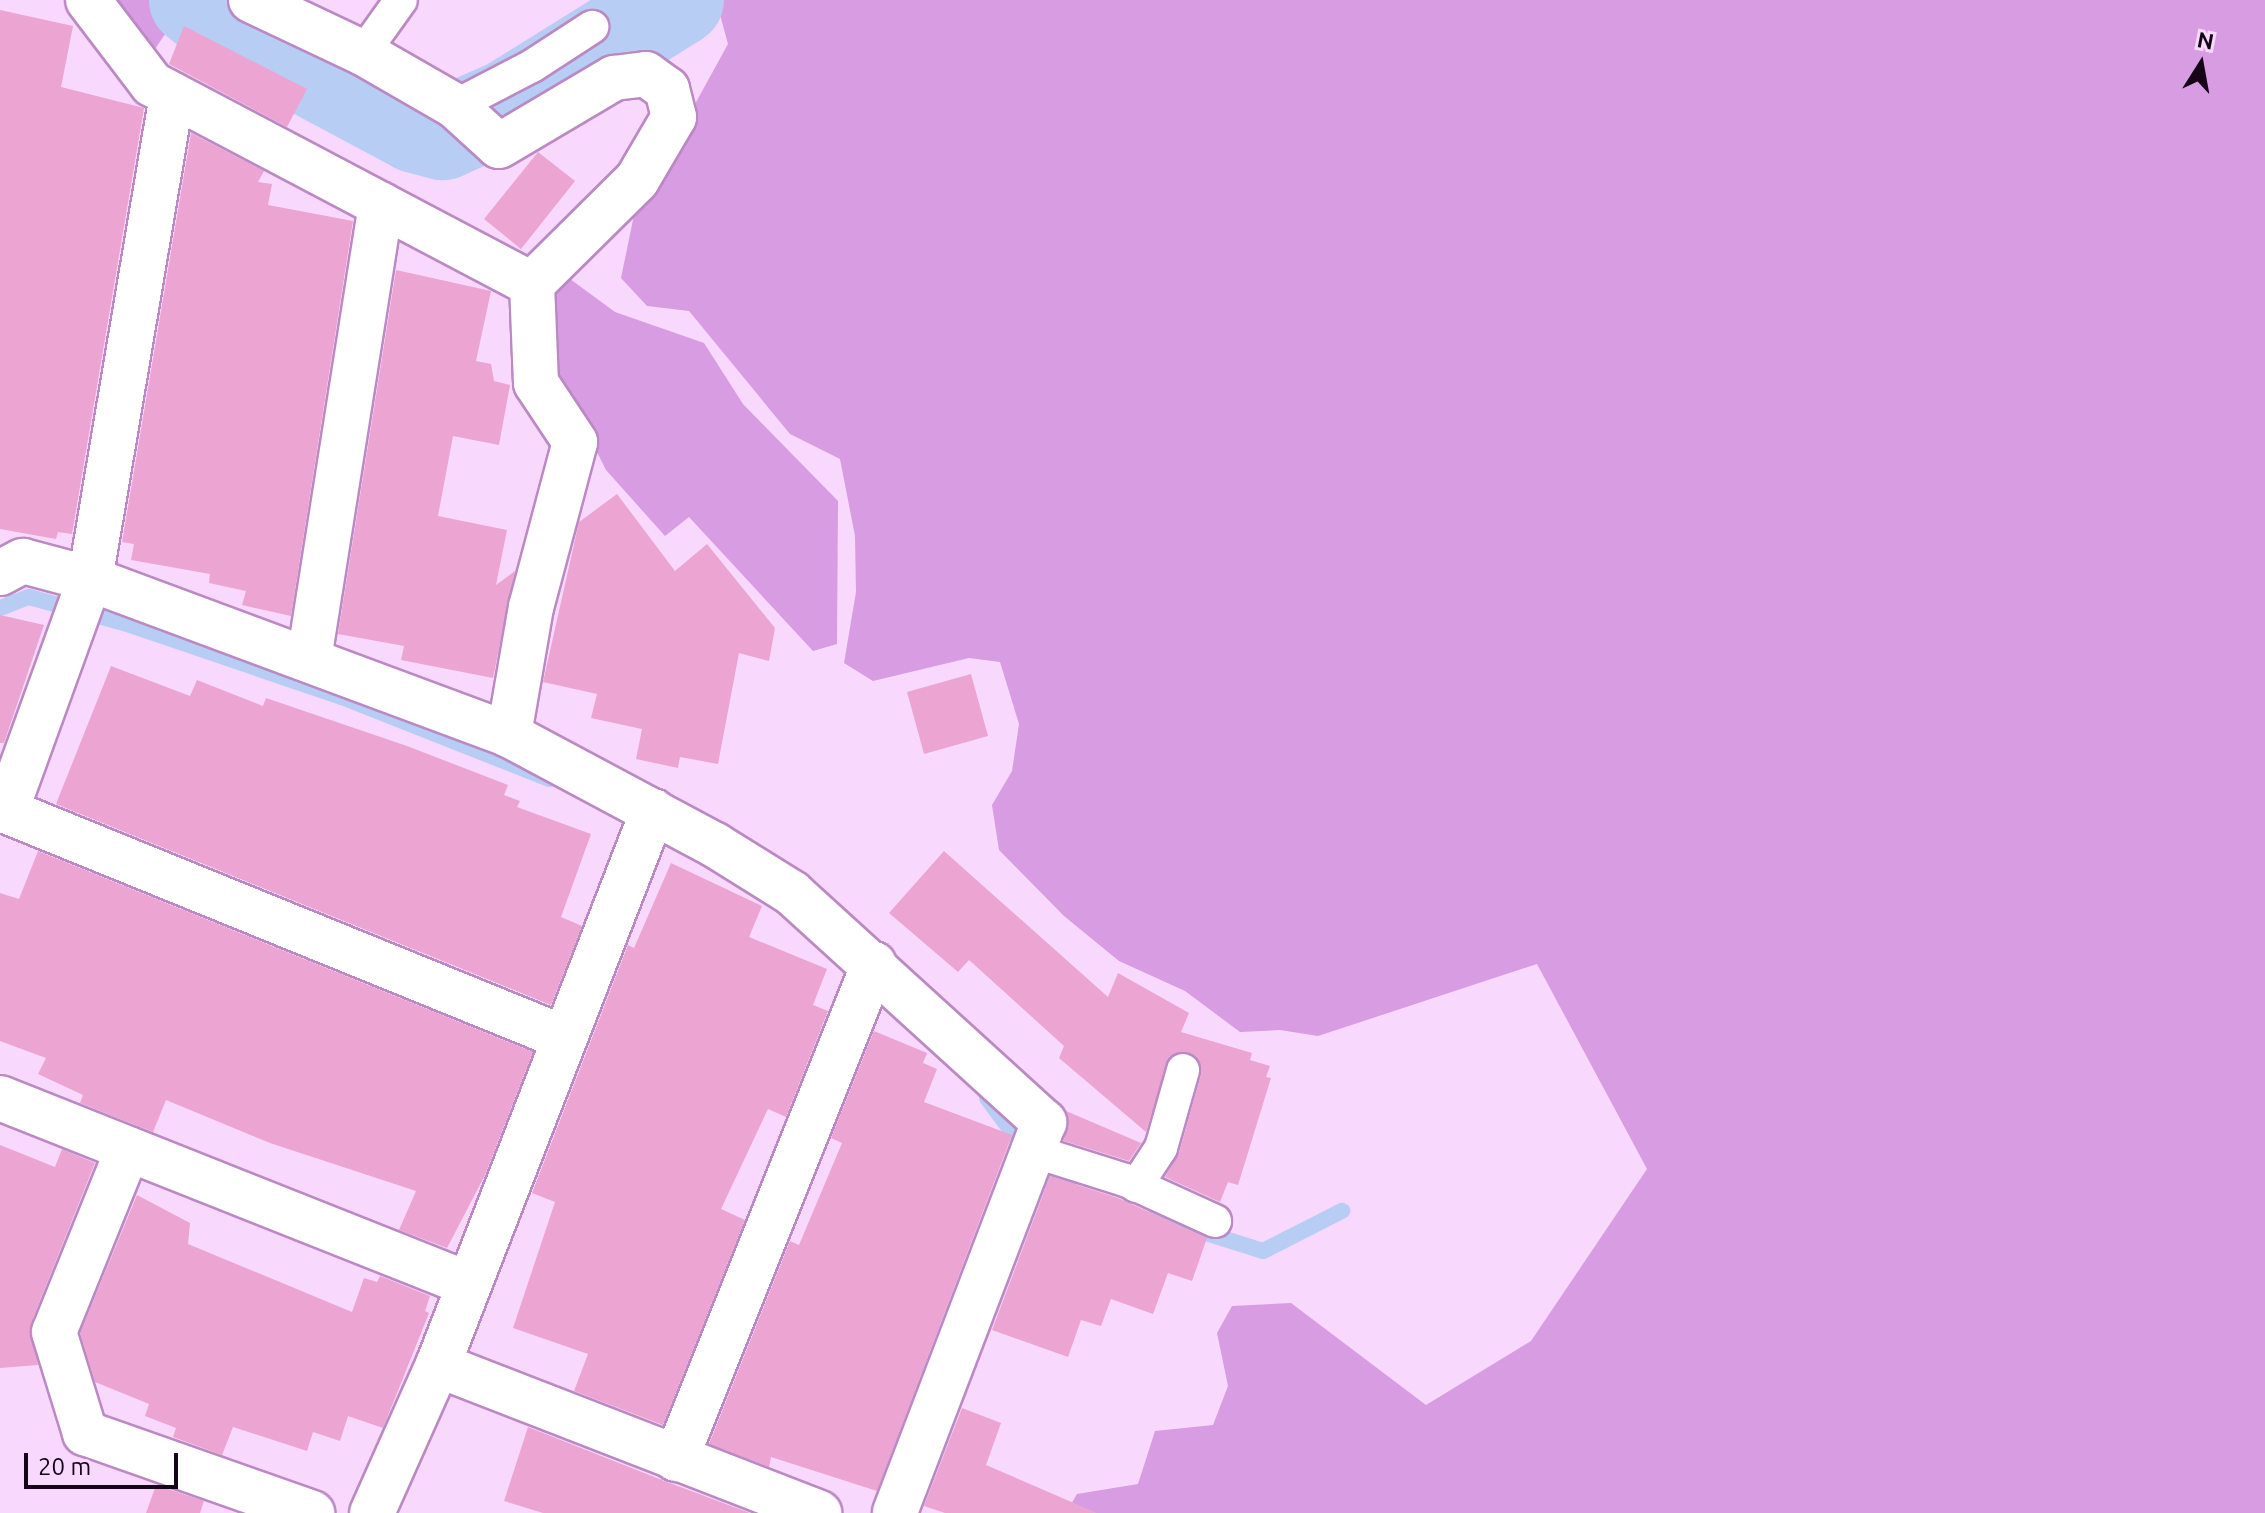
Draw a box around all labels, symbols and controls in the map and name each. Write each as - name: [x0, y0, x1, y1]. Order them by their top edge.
- north arrow: [2161, 24, 2241, 104]
- text: N: [2195, 26, 2216, 54]
- scale bar: [28, 1437, 182, 1487]
- text: 20 m: [38, 1453, 91, 1480]

